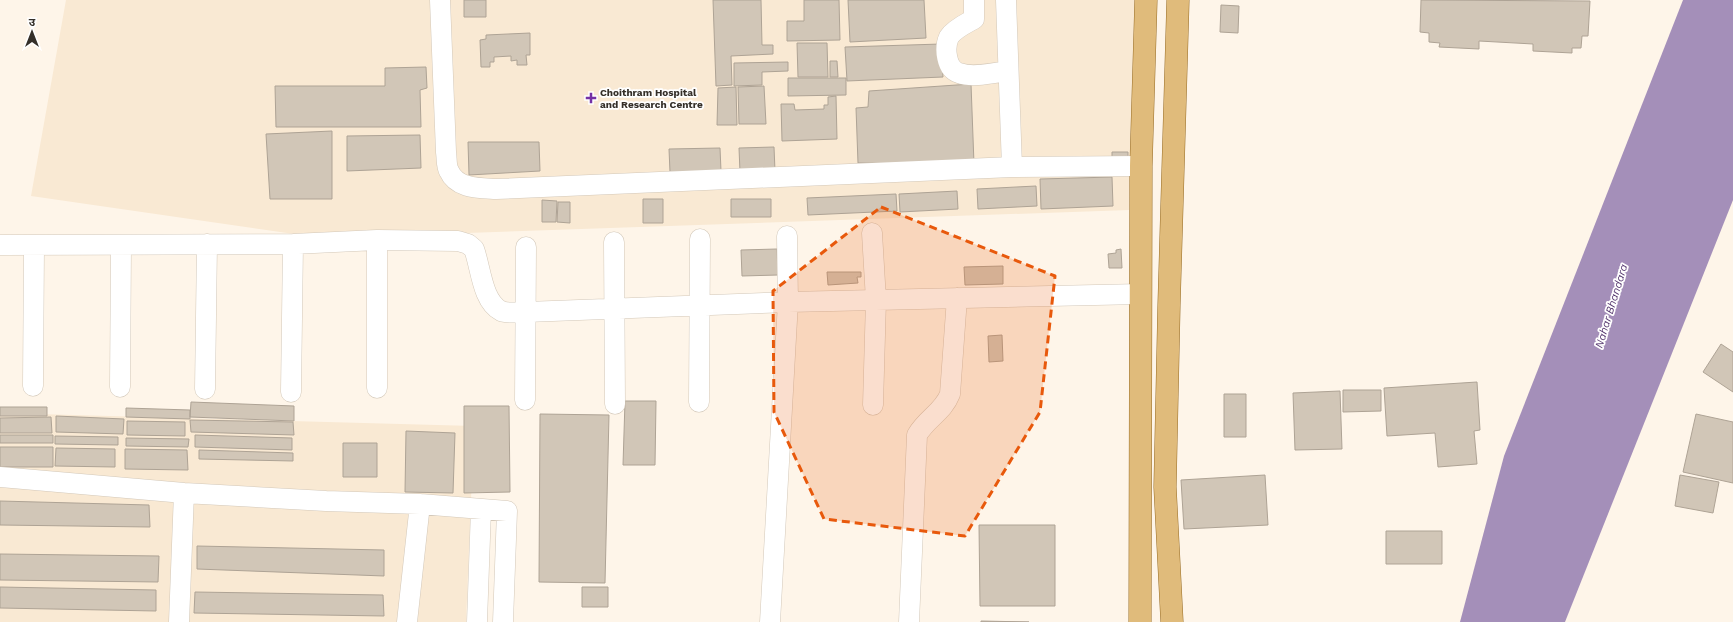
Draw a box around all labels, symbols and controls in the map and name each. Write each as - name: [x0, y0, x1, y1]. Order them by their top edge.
- north arrow: [12, 12, 52, 52]
- text: उ: [29, 16, 36, 29]
- place label: Choithram Hospital and Research Centre: [600, 87, 703, 110]
- marker: Choithram Hospital and Research Centre: [585, 92, 597, 104]
- water label: Nahar Bhandara: [1593, 262, 1630, 350]

